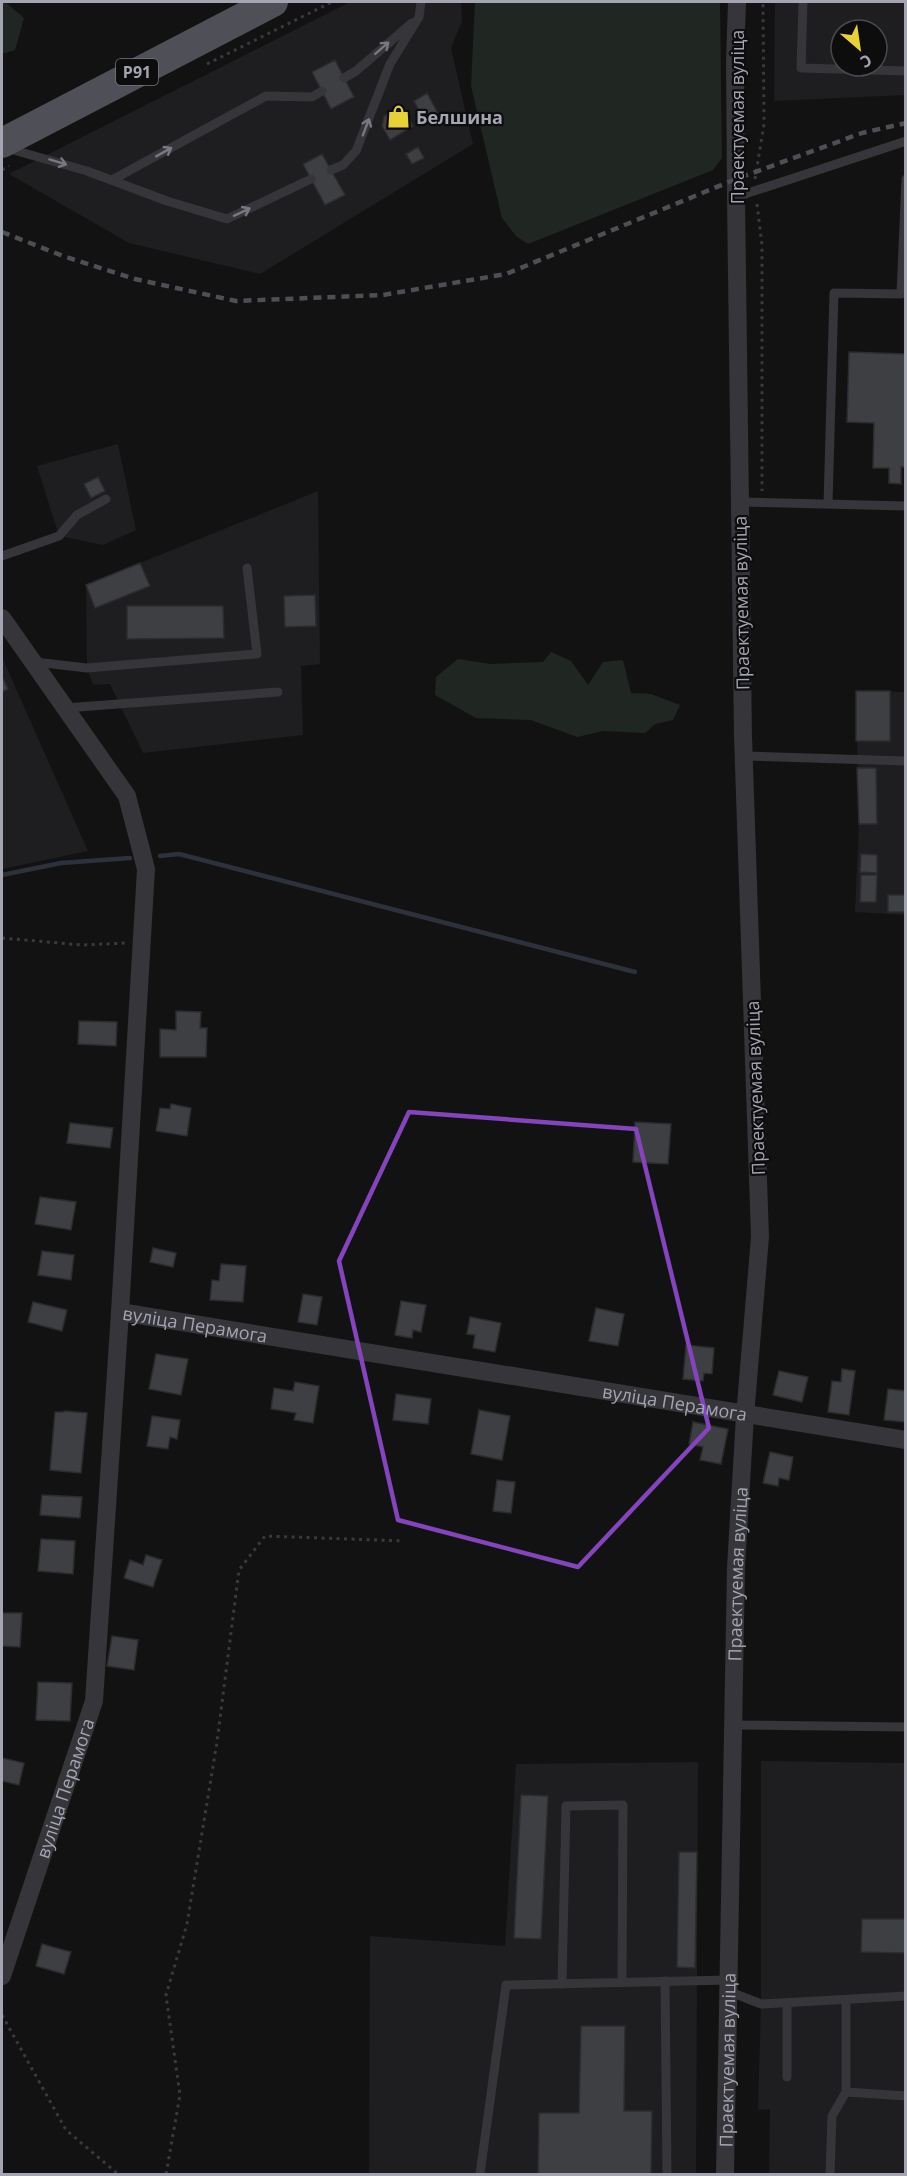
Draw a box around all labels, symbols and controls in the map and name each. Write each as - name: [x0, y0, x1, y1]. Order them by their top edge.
- north arrow: [829, 18, 889, 78]
- street label: Праектуемая вуліца: [725, 30, 749, 204]
- one-way arrow: [374, 41, 389, 55]
- text: С: [856, 49, 876, 73]
- road number: Р91: [116, 59, 158, 85]
- shop icon: Белшина: [385, 104, 411, 130]
- place label: Белшина: [416, 105, 503, 129]
- one-way arrow: [361, 118, 372, 136]
- one-way arrow: [154, 146, 172, 157]
- one-way arrow: [48, 157, 67, 168]
- one-way arrow: [233, 205, 251, 216]
- street label: Праектуемая вуліца: [727, 516, 755, 690]
- street label: Праектуемая вуліца: [740, 1000, 770, 1176]
- street label: вуліца Перамога: [121, 1301, 269, 1348]
- street label: вуліца Перамога: [601, 1379, 749, 1426]
- street label: Праектуемая вуліца: [722, 1486, 753, 1662]
- street label: вуліца Перамога: [30, 1715, 99, 1861]
- street label: Праектуемая вуліца: [713, 1973, 741, 2148]

